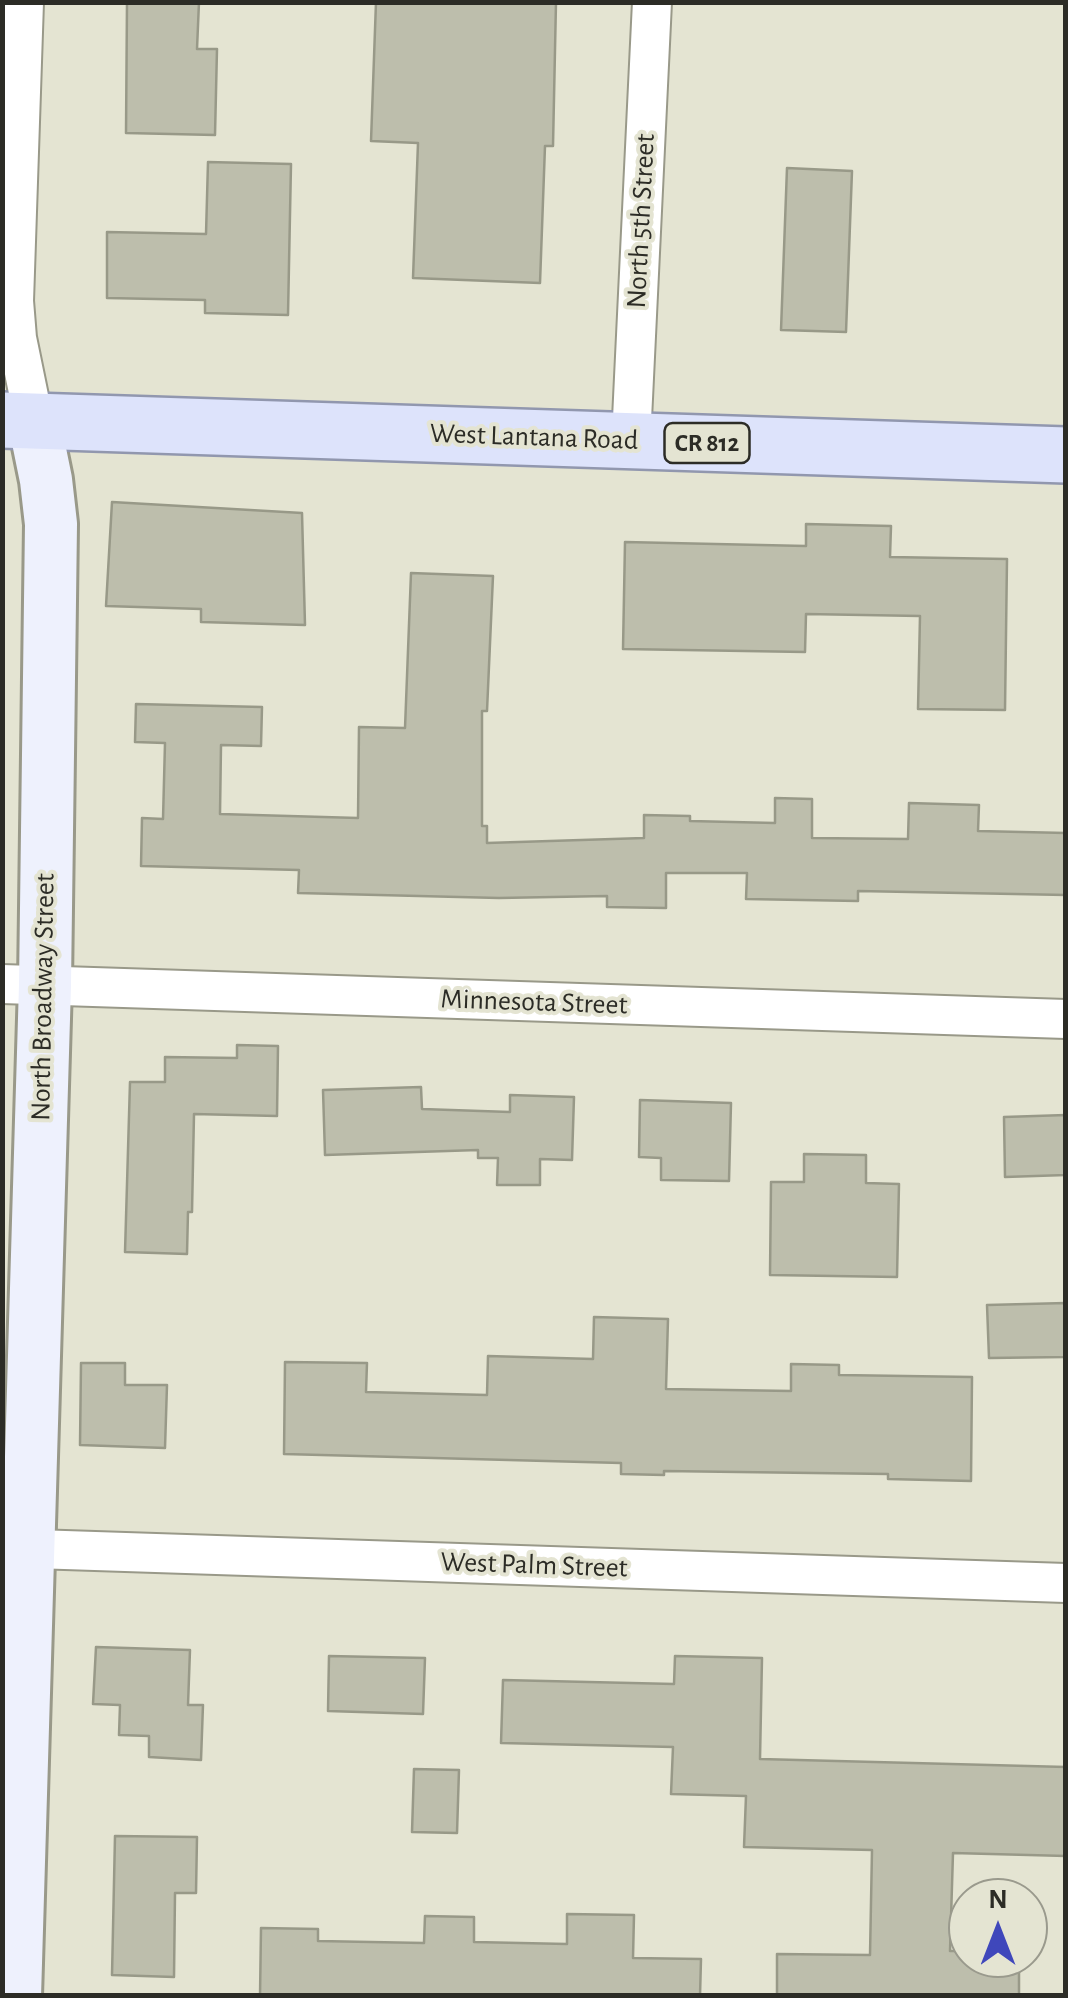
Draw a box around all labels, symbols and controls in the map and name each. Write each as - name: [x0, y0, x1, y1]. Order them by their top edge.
- street label: North 5th Street: [620, 133, 662, 309]
- street label: West Lantana Road: [429, 417, 639, 457]
- road number: CR 812: [664, 423, 750, 463]
- street label: North Broadway Street: [24, 873, 62, 1121]
- street label: Minnesota Street: [440, 982, 628, 1022]
- street label: West Palm Street: [440, 1545, 628, 1585]
- north arrow: [948, 1878, 1048, 1978]
- text: N: [988, 1886, 1008, 1914]

